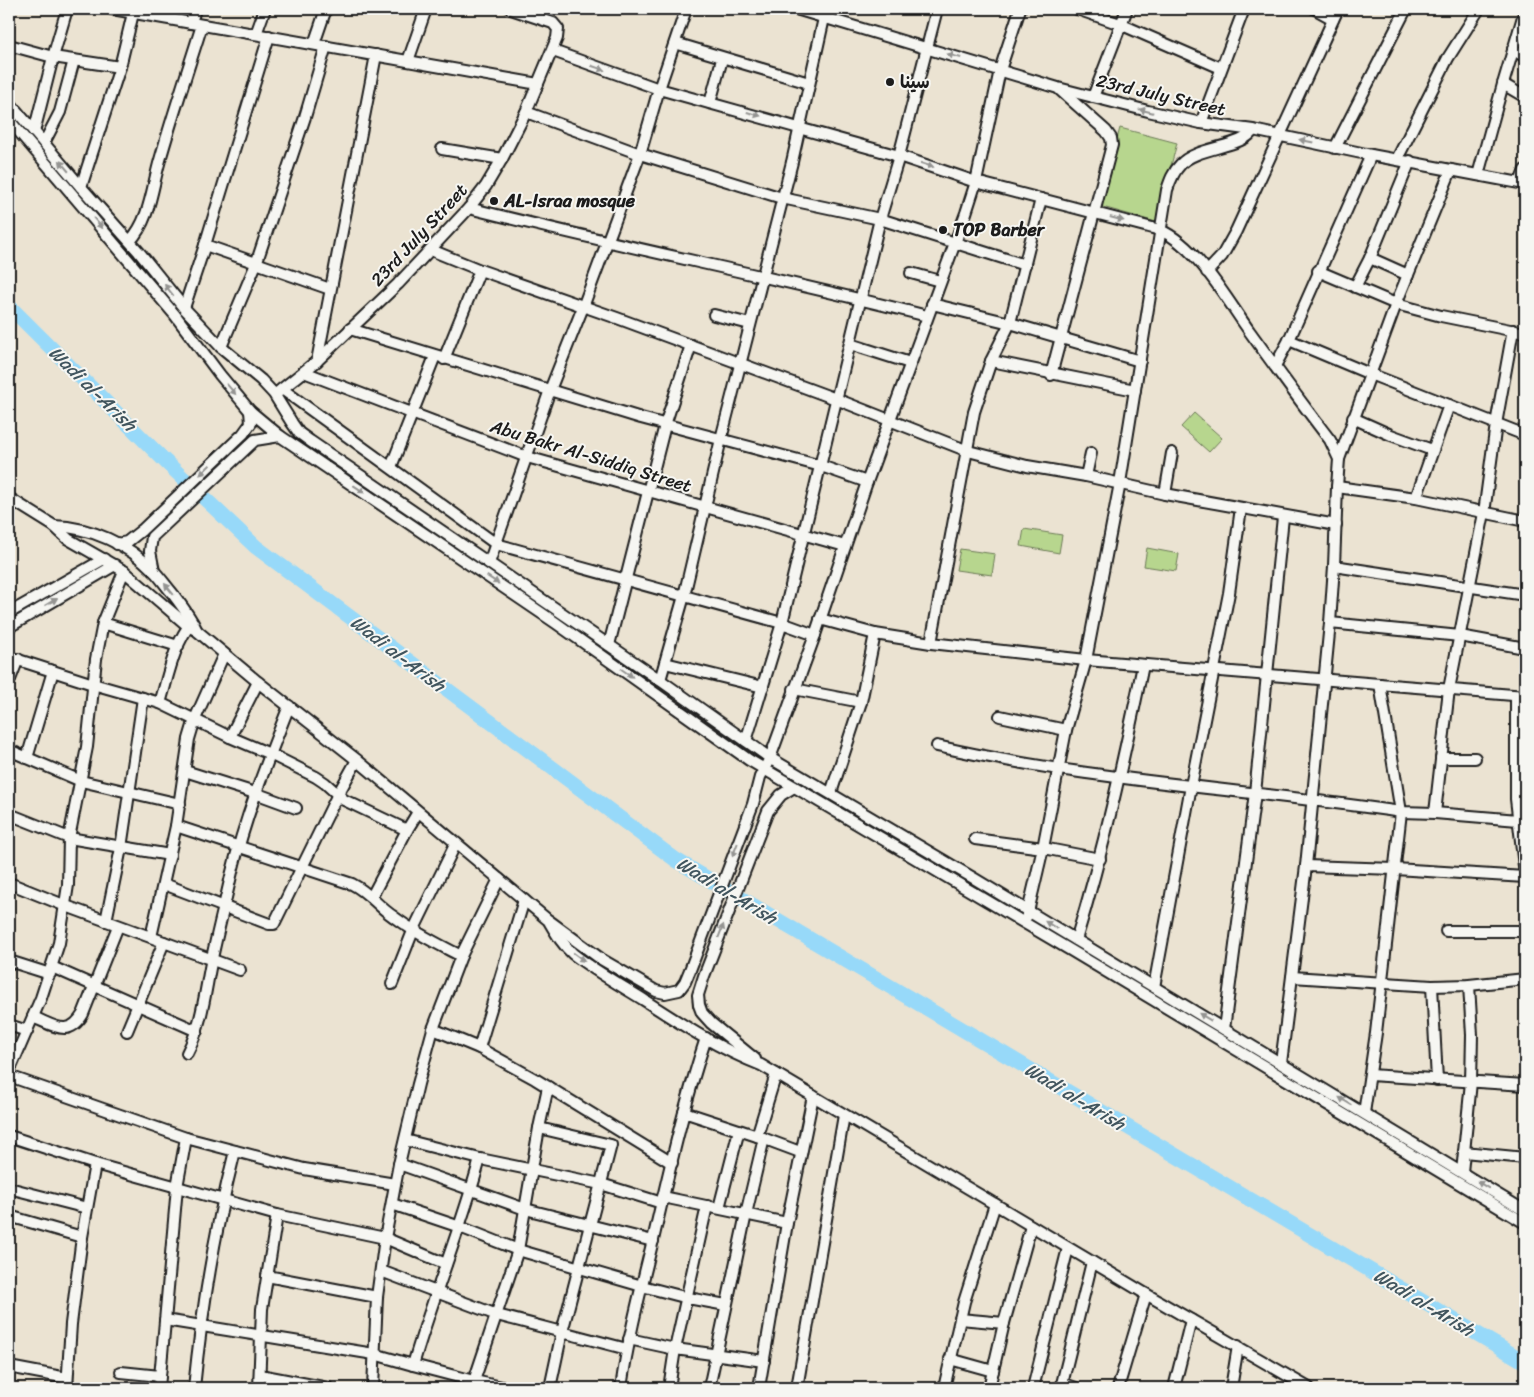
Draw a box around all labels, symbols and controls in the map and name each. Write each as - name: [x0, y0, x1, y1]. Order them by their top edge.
- one-way arrow: [946, 51, 961, 59]
- one-way arrow: [591, 65, 606, 72]
- street label: 23rd July Street: [1093, 65, 1229, 125]
- place label: سينا: [900, 66, 930, 98]
- marker: سينا: [884, 76, 896, 88]
- one-way arrow: [1139, 107, 1154, 115]
- one-way arrow: [747, 111, 762, 119]
- one-way arrow: [1297, 137, 1313, 145]
- one-way arrow: [58, 160, 69, 173]
- one-way arrow: [919, 162, 934, 170]
- street label: 23rd July Street: [362, 176, 476, 294]
- place label: AL-Israa mosque: [503, 185, 636, 217]
- marker: AL-Israa mosque: [488, 195, 500, 207]
- place label: TOP Barber: [953, 214, 1046, 246]
- one-way arrow: [1109, 215, 1124, 223]
- one-way arrow: [92, 217, 103, 230]
- marker: TOP Barber: [937, 224, 949, 236]
- one-way arrow: [164, 283, 175, 296]
- water label: Wadi al-Arish: [41, 337, 146, 441]
- one-way arrow: [226, 382, 237, 395]
- street label: Abu Bakr Al-Siddiq Street: [485, 410, 696, 502]
- one-way arrow: [199, 464, 211, 476]
- one-way arrow: [352, 484, 366, 493]
- one-way arrow: [486, 575, 500, 585]
- one-way arrow: [164, 583, 175, 596]
- one-way arrow: [44, 598, 58, 607]
- water label: Wadi al-Arish: [343, 606, 454, 702]
- one-way arrow: [620, 668, 633, 678]
- one-way arrow: [731, 843, 739, 857]
- water label: Wadi al-Arish: [670, 847, 785, 935]
- one-way arrow: [1045, 920, 1058, 929]
- one-way arrow: [718, 923, 725, 938]
- one-way arrow: [572, 952, 585, 963]
- one-way arrow: [1199, 1013, 1212, 1022]
- water label: Wadi al-Arish: [1018, 1053, 1133, 1141]
- one-way arrow: [1338, 1097, 1351, 1106]
- one-way arrow: [1477, 1181, 1490, 1190]
- water label: Wadi al-Arish: [1367, 1259, 1482, 1347]

